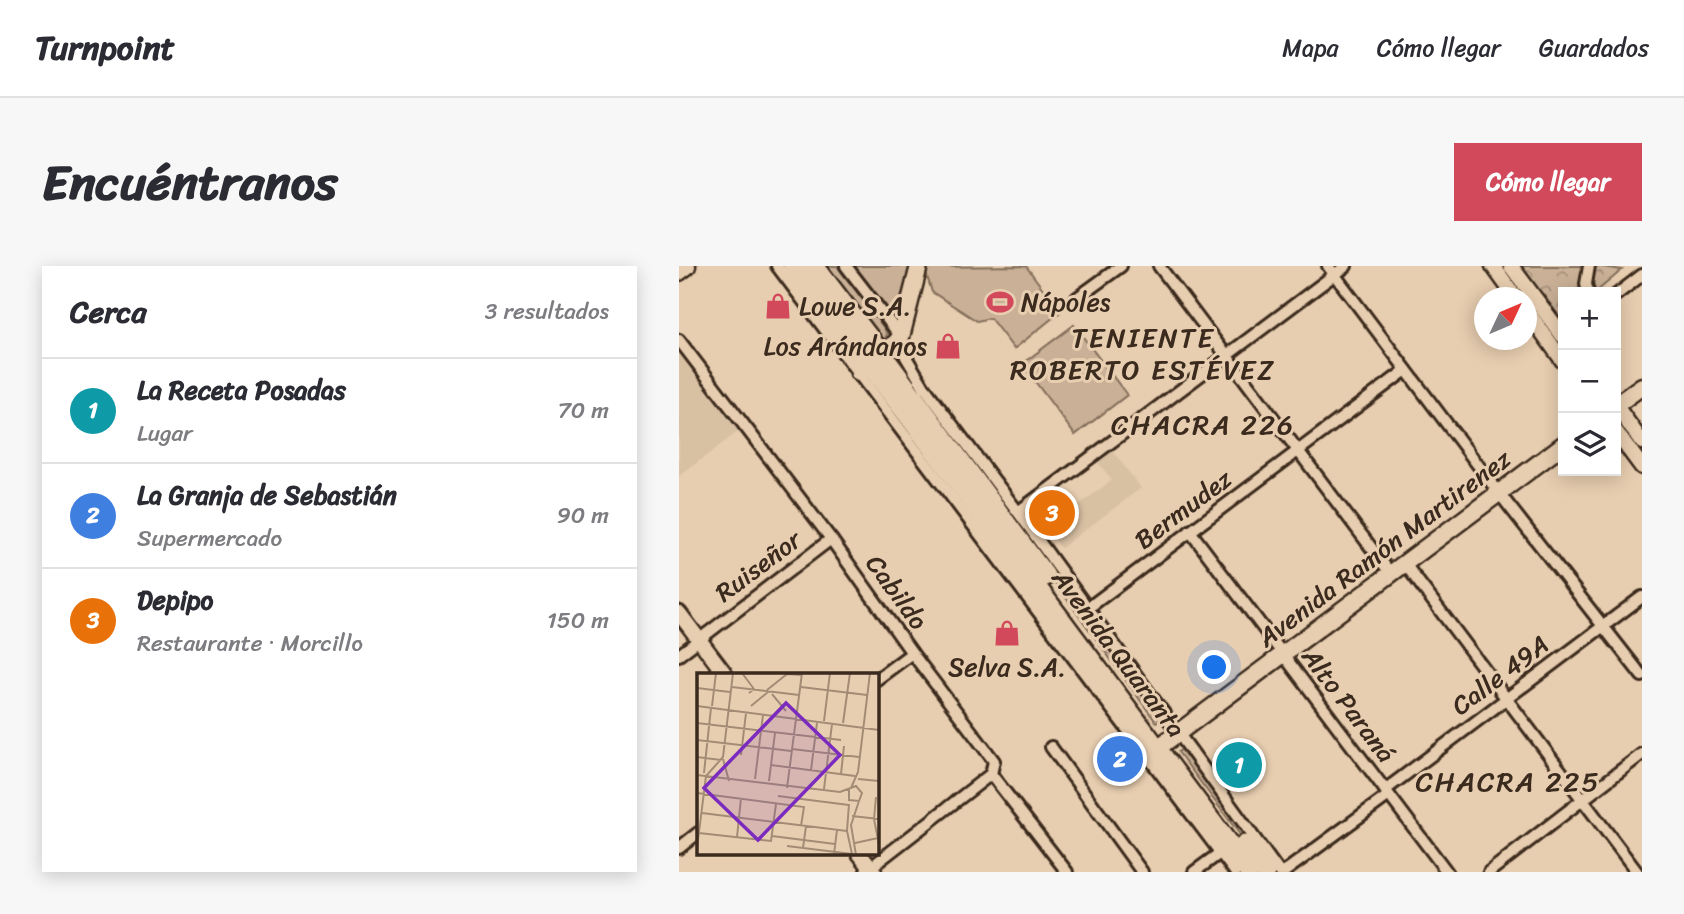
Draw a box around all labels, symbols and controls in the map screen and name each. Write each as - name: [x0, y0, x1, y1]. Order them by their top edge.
- text: Turnpoint: [35, 19, 175, 77]
- text: Mapa: [1282, 27, 1339, 69]
- text: Cómo llegar: [1377, 27, 1501, 69]
- text: Guardados: [1539, 27, 1649, 69]
- text: Encuéntranos: [42, 139, 338, 226]
- button: Cómo llegar: [1454, 143, 1642, 221]
- place label: Nápoles: [1021, 279, 1111, 325]
- place label: Lowe S.A.: [799, 283, 911, 329]
- text: Cerca: [70, 285, 146, 339]
- sports icon: Nápoles: [985, 287, 1015, 317]
- north arrow: [1474, 287, 1537, 350]
- map controls: [1558, 287, 1621, 476]
- button: +: [1558, 287, 1621, 350]
- text: 3 resultados: [485, 291, 609, 332]
- shop icon: Lowe S.A.: [763, 291, 793, 321]
- district label: TENIENTE ROBERTO ESTÉVEZ: [1010, 313, 1276, 394]
- place label: Los Arándanos: [764, 323, 927, 369]
- shop icon: Los Arándanos: [933, 331, 963, 361]
- button: −: [1558, 350, 1621, 413]
- text: La Receta Posadas: [137, 367, 346, 413]
- text: 1: [88, 390, 98, 431]
- text: 70 m: [558, 390, 609, 431]
- district label: CHACRA 226: [1111, 400, 1295, 449]
- text: Lugar: [137, 413, 193, 454]
- button: layers: [1558, 413, 1621, 476]
- street label: Avenida Ramón Martirenez: [1246, 436, 1521, 660]
- street label: Bermudez: [1124, 456, 1242, 561]
- text: La Granja de Sebastián: [137, 472, 397, 518]
- pin: 3: [1029, 487, 1075, 539]
- text: 2: [86, 495, 100, 536]
- text: 90 m: [557, 495, 609, 536]
- street label: Ruiseñor: [705, 517, 813, 614]
- text: Supermercado: [137, 518, 282, 559]
- street label: Cabildo: [853, 544, 941, 640]
- street label: Avenida Quaranta: [1039, 558, 1198, 748]
- text: Depipo: [137, 577, 213, 623]
- text: 3: [87, 600, 99, 641]
- text: 150 m: [547, 600, 609, 641]
- shop icon: Selva S.A.: [992, 618, 1022, 648]
- street label: Calle 49A: [1441, 622, 1559, 728]
- text: Restaurante · Morcillo: [137, 623, 363, 664]
- street label: Alto Paraná: [1289, 636, 1408, 773]
- place label: Selva S.A.: [948, 644, 1066, 690]
- your location: [1197, 650, 1231, 684]
- inset map: [697, 673, 879, 855]
- pin: 2: [1097, 733, 1143, 785]
- pin: 1: [1216, 739, 1262, 791]
- district label: CHACRA 225: [1415, 757, 1601, 806]

